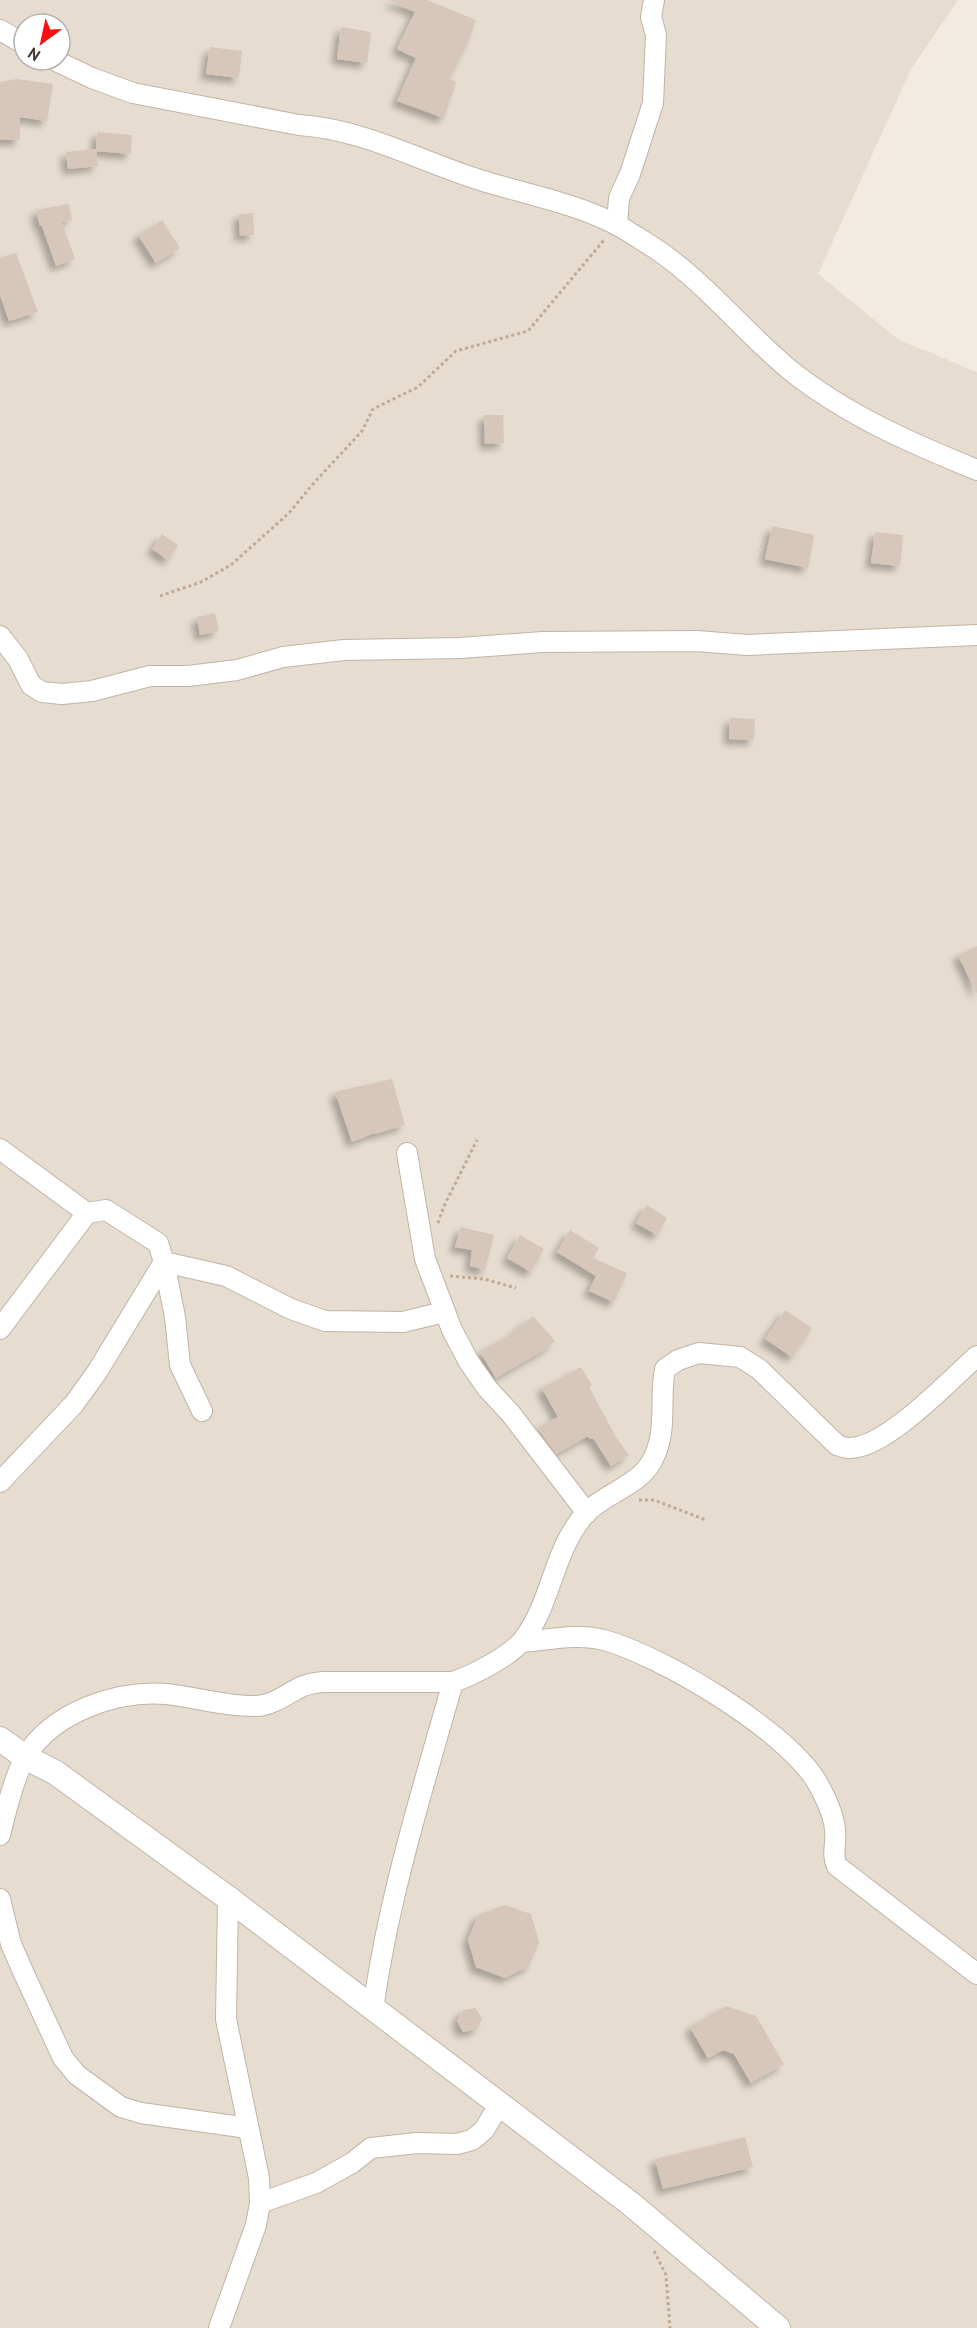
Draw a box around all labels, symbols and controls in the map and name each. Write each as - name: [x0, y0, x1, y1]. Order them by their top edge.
- north arrow: [12, 12, 72, 72]
- text: N: [24, 43, 44, 66]

